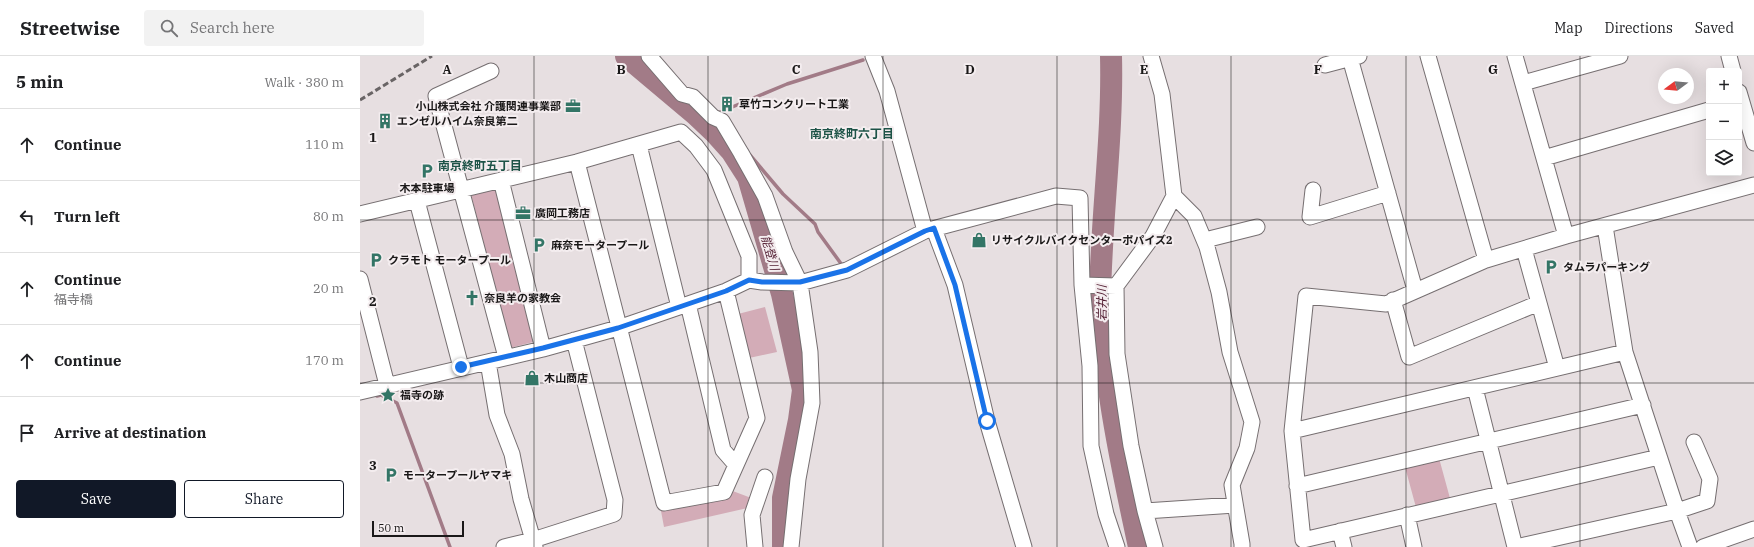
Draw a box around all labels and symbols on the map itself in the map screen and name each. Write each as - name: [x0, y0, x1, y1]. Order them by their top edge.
- text: A: [442, 61, 452, 78]
- text: B: [616, 61, 626, 78]
- text: C: [792, 61, 801, 78]
- text: D: [965, 61, 975, 78]
- text: E: [1140, 61, 1148, 78]
- text: F: [1314, 61, 1322, 78]
- text: G: [1488, 61, 1498, 78]
- north arrow: [1658, 68, 1694, 104]
- building icon: 草竹コンクリート工業: [718, 95, 736, 113]
- office icon: 小山株式会社 介護関連事業部: [564, 97, 582, 115]
- place label: 草竹コンクリート工業: [739, 97, 849, 111]
- place label: 小山株式会社 介護関連事業部: [415, 99, 561, 113]
- building icon: エンゼルハイム奈良第二: [376, 112, 394, 130]
- place label: エンゼルハイム奈良第二: [397, 114, 518, 128]
- district label: 南京終町六丁目: [810, 126, 894, 141]
- text: 1: [369, 129, 377, 146]
- district label: 南京終町五丁目: [438, 158, 522, 173]
- parking icon: 木本駐車場: [418, 162, 436, 180]
- place label: 木本駐車場: [400, 181, 455, 195]
- office icon: 廣岡工務店: [514, 204, 532, 222]
- place label: 廣岡工務店: [535, 206, 590, 220]
- shop icon: リサイクルバイクセンターポパイズ2: [970, 231, 988, 249]
- water label: 能登川: [758, 233, 783, 274]
- place label: リサイクルバイクセンターポパイズ2: [991, 233, 1173, 247]
- parking icon: 麻奈モータープール: [530, 236, 548, 254]
- place label: 麻奈モータープール: [551, 238, 649, 252]
- parking icon: クラモト モータープール: [367, 251, 385, 269]
- place label: クラモト モータープール: [388, 253, 511, 267]
- parking icon: タムラパーキング: [1542, 258, 1560, 276]
- place label: タムラパーキング: [1563, 260, 1650, 274]
- water label: 岩井川: [1094, 283, 1109, 321]
- church icon: 奈良羊の家教会: [463, 289, 481, 307]
- place label: 奈良羊の家教会: [484, 291, 561, 305]
- text: 2: [369, 293, 377, 310]
- route end: [452, 358, 470, 376]
- shop icon: 木山商店: [523, 369, 541, 387]
- place label: 木山商店: [544, 371, 588, 385]
- place icon: 福寺の跡: [379, 386, 397, 404]
- place label: 福寺の跡: [400, 388, 444, 402]
- route start: [978, 412, 996, 430]
- text: 3: [369, 457, 377, 474]
- parking icon: モータープールヤマキ: [382, 466, 400, 484]
- place label: モータープールヤマキ: [403, 468, 512, 482]
- scale bar: [372, 519, 464, 538]

